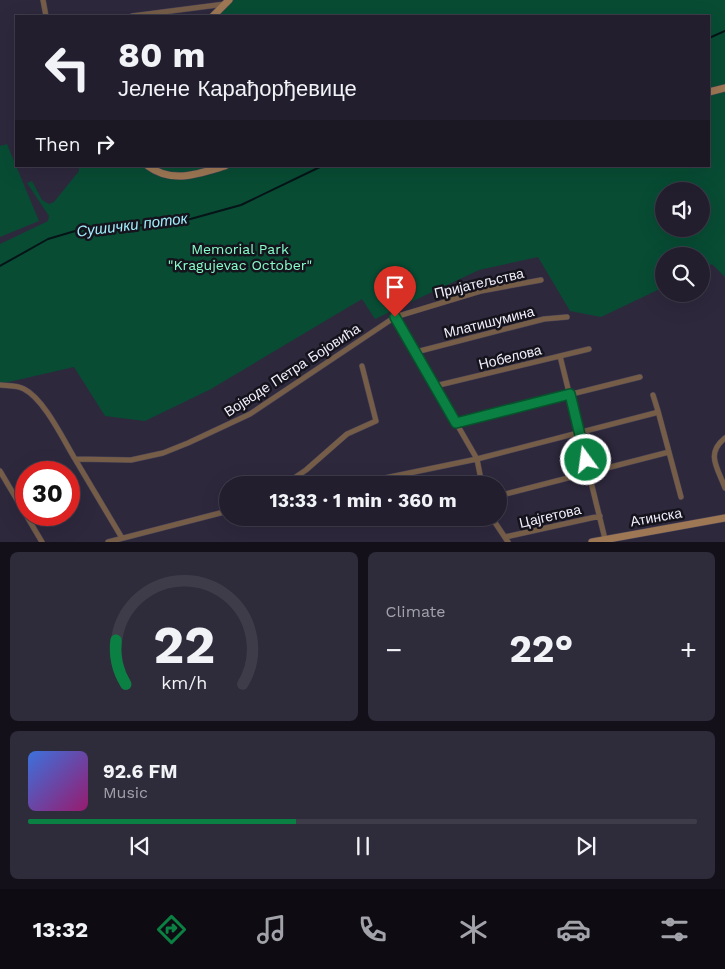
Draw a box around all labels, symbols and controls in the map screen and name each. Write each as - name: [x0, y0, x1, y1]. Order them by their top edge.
- text: 80 m: [118, 34, 205, 76]
- icon: left: [35, 35, 100, 100]
- text: Јелене Карађорђевице: [118, 76, 357, 101]
- icon: right: [91, 130, 119, 158]
- text: Then: [35, 133, 81, 156]
- map controls: [655, 182, 710, 302]
- button: sound: [655, 182, 710, 237]
- water label: Сушички поток: [76, 209, 189, 241]
- park label: Memorial Park "Kragujevac October": [168, 241, 312, 273]
- button: search: [655, 247, 710, 302]
- street label: Пријатељства: [433, 265, 526, 301]
- pin: [374, 266, 416, 317]
- icon: arrive: [381, 273, 409, 301]
- street label: Млатишумина: [442, 303, 536, 341]
- street label: Војводе Петра Бојовића: [221, 320, 363, 420]
- street label: Нобелова: [477, 341, 543, 373]
- position arrow: [559, 433, 611, 485]
- speed limit sign: 30: [15, 461, 80, 526]
- text: 13:33 · 1 min · 360 m: [269, 489, 457, 512]
- street label: Цајгетова: [518, 501, 583, 531]
- street label: Атинска: [629, 505, 683, 529]
- text: Climate: [386, 602, 446, 621]
- text: 22: [153, 615, 215, 676]
- text: 22°: [509, 627, 573, 671]
- text: −: [386, 633, 402, 666]
- text: +: [680, 633, 697, 666]
- text: km/h: [161, 672, 207, 693]
- text: 92.6 FM: [103, 760, 177, 783]
- text: Music: [103, 783, 148, 802]
- icon: previous: [126, 832, 154, 860]
- icon: pause: [349, 832, 377, 860]
- icon: next: [572, 832, 600, 860]
- icon: directions: [154, 912, 189, 947]
- icon: music: [254, 912, 289, 947]
- icon: phone: [355, 912, 390, 947]
- icon: climate: [456, 912, 491, 947]
- icon: car: [556, 912, 591, 947]
- icon: filters: [657, 912, 692, 947]
- text: 13:32: [33, 917, 88, 942]

